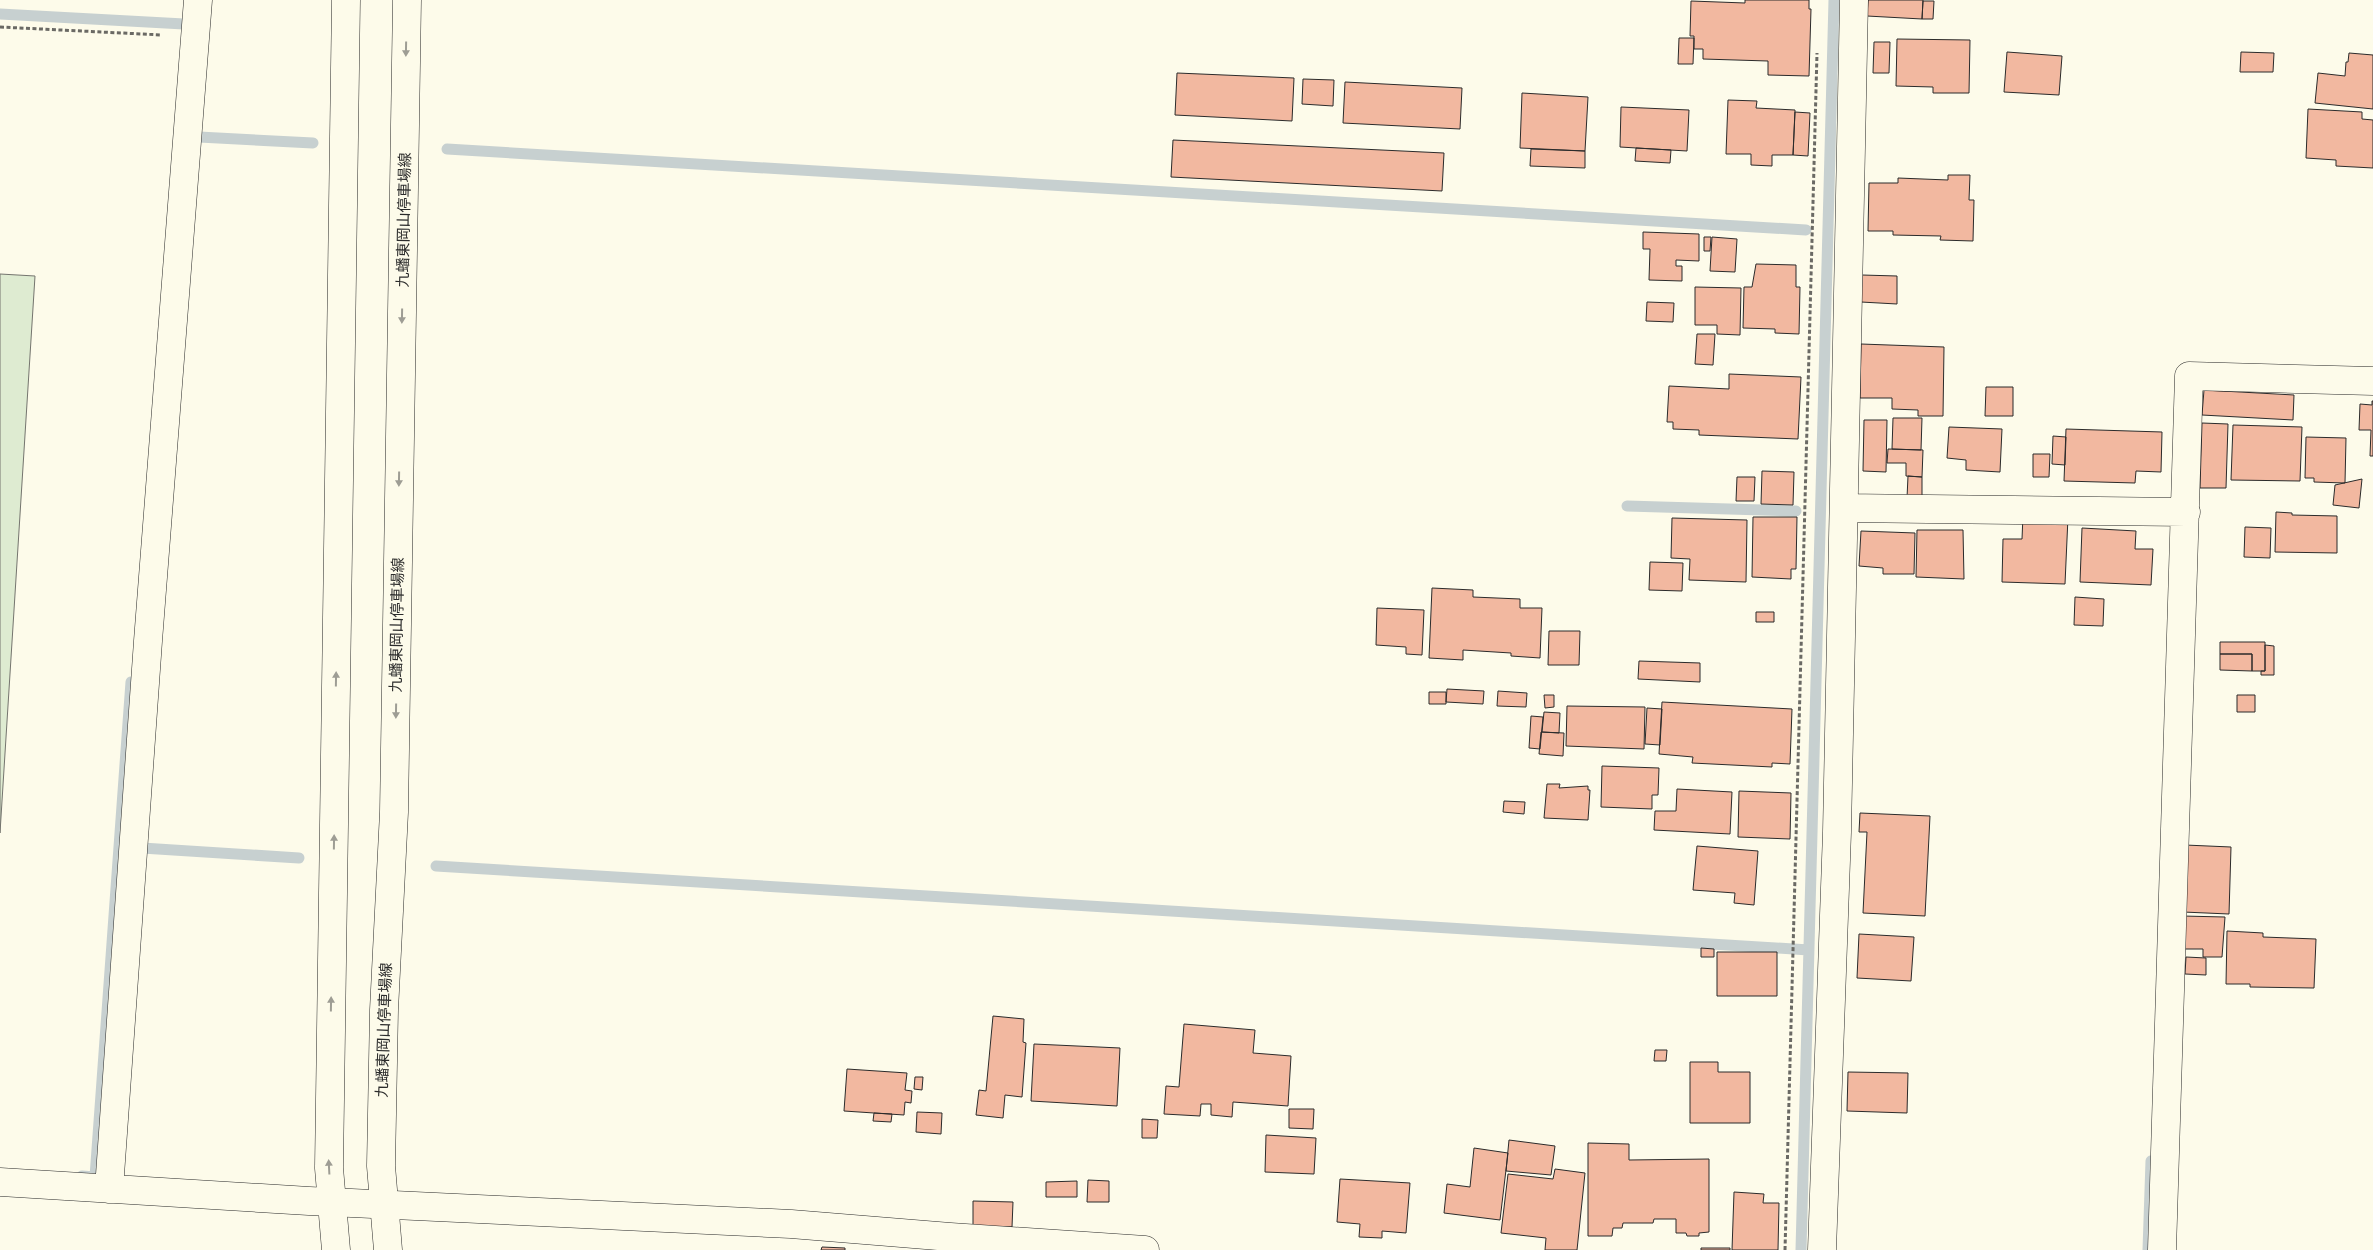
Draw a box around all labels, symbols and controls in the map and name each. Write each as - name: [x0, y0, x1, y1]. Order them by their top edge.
- one-way arrow: [402, 41, 410, 57]
- street label: 九蟠東岡山停車場線: [394, 152, 414, 288]
- one-way arrow: [398, 308, 406, 324]
- one-way arrow: [395, 471, 403, 487]
- street label: 九蟠東岡山停車場線: [387, 557, 407, 693]
- one-way arrow: [332, 671, 340, 687]
- one-way arrow: [392, 703, 400, 719]
- one-way arrow: [330, 833, 338, 849]
- street label: 九蟠東岡山停車場線: [373, 962, 395, 1098]
- one-way arrow: [327, 996, 335, 1012]
- one-way arrow: [325, 1158, 333, 1174]

